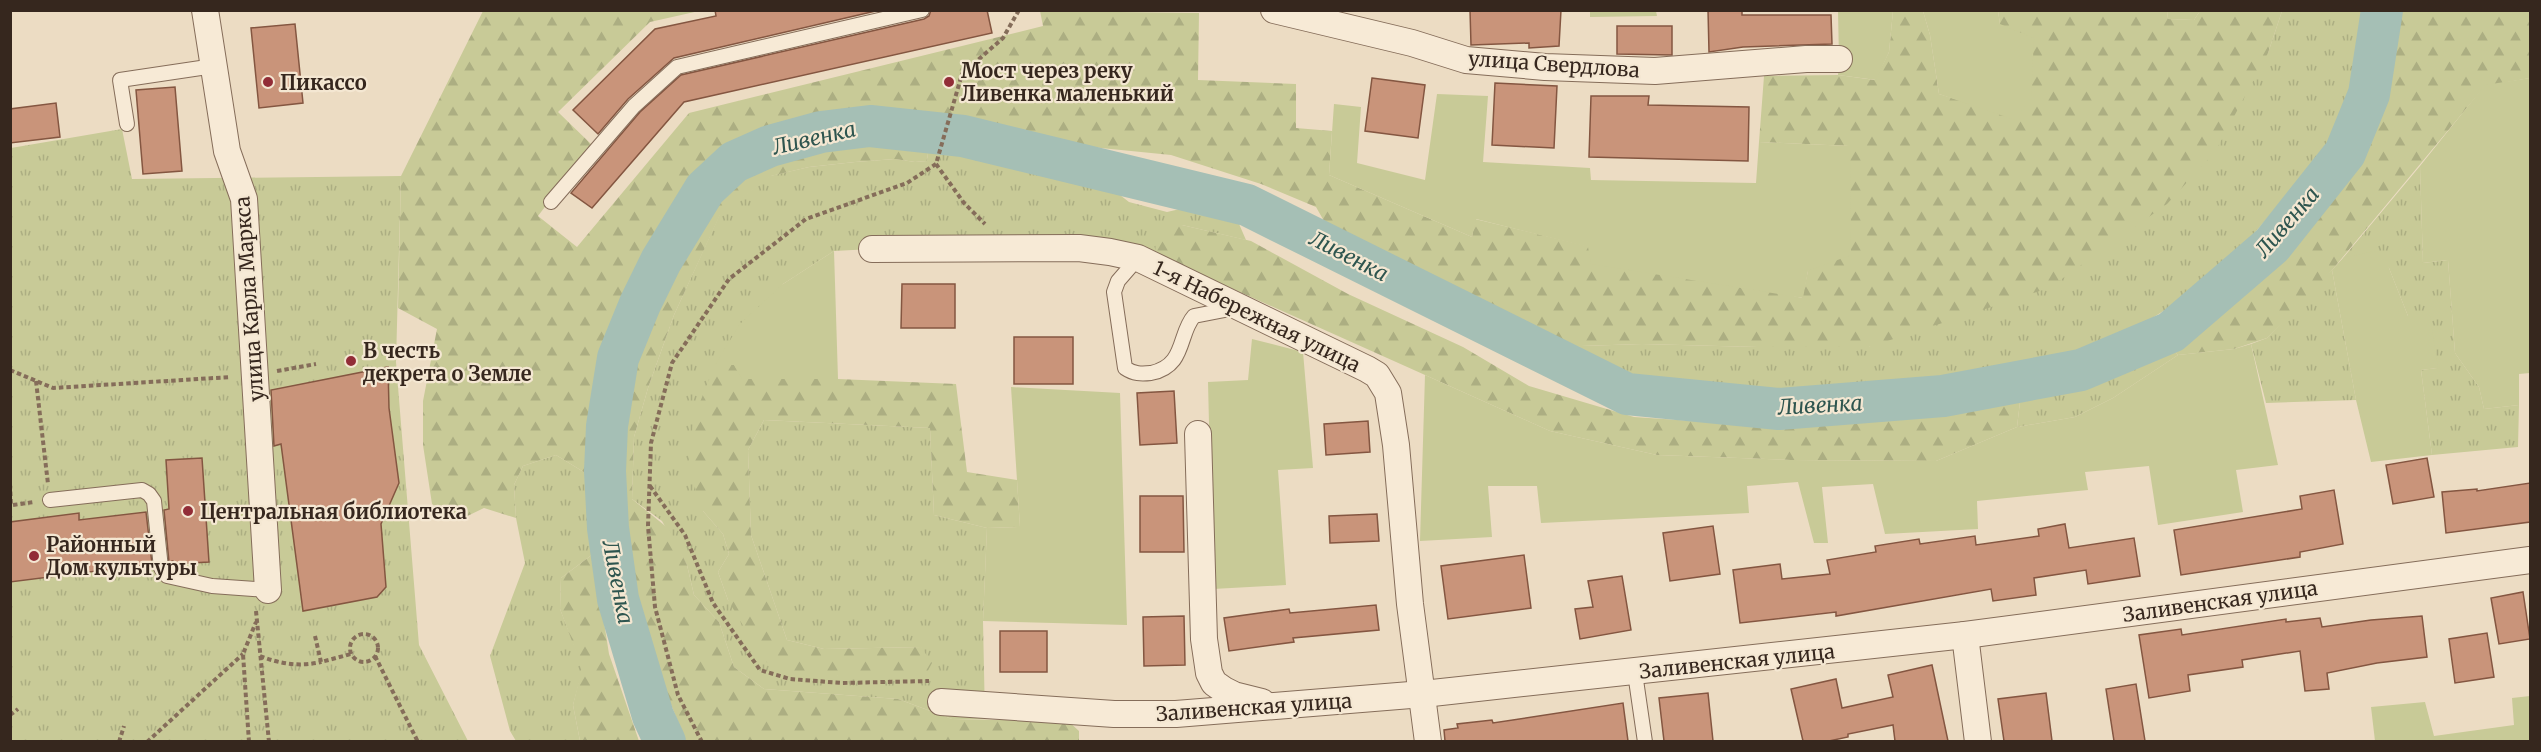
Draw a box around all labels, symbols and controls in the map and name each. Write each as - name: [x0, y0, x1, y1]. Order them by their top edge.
- street label: улица Свердлова: [1467, 46, 1641, 82]
- place label: Мост через реку Ливенка маленький: [961, 58, 1174, 106]
- place label: Пикассо: [280, 70, 367, 95]
- marker: Пикассо: [261, 75, 275, 89]
- marker: Мост через реку Ливенка маленький: [942, 75, 956, 89]
- water label: Ливенка: [769, 115, 858, 161]
- water label: Ливенка: [2248, 181, 2325, 264]
- street label: улица Карла Маркса: [229, 195, 269, 402]
- water label: Ливенка: [1304, 224, 1393, 287]
- street label: 1-я Набережная улица: [1149, 255, 1365, 377]
- place label: В честь декрета о Земле: [362, 338, 532, 386]
- marker: В честь декрета о Земле: [344, 354, 358, 368]
- water label: Ливенка: [1776, 389, 1863, 421]
- place label: Центральная библиотека: [200, 499, 467, 524]
- marker: Центральная библиотека: [181, 504, 195, 518]
- place label: Районный Дом культуры: [46, 532, 197, 580]
- water label: Ливенка: [596, 537, 639, 626]
- marker: Районный Дом культуры: [27, 549, 41, 563]
- street label: Заливенская улица: [2121, 575, 2319, 627]
- street label: Заливенская улица: [1638, 638, 1836, 684]
- street label: Заливенская улица: [1155, 688, 1353, 726]

